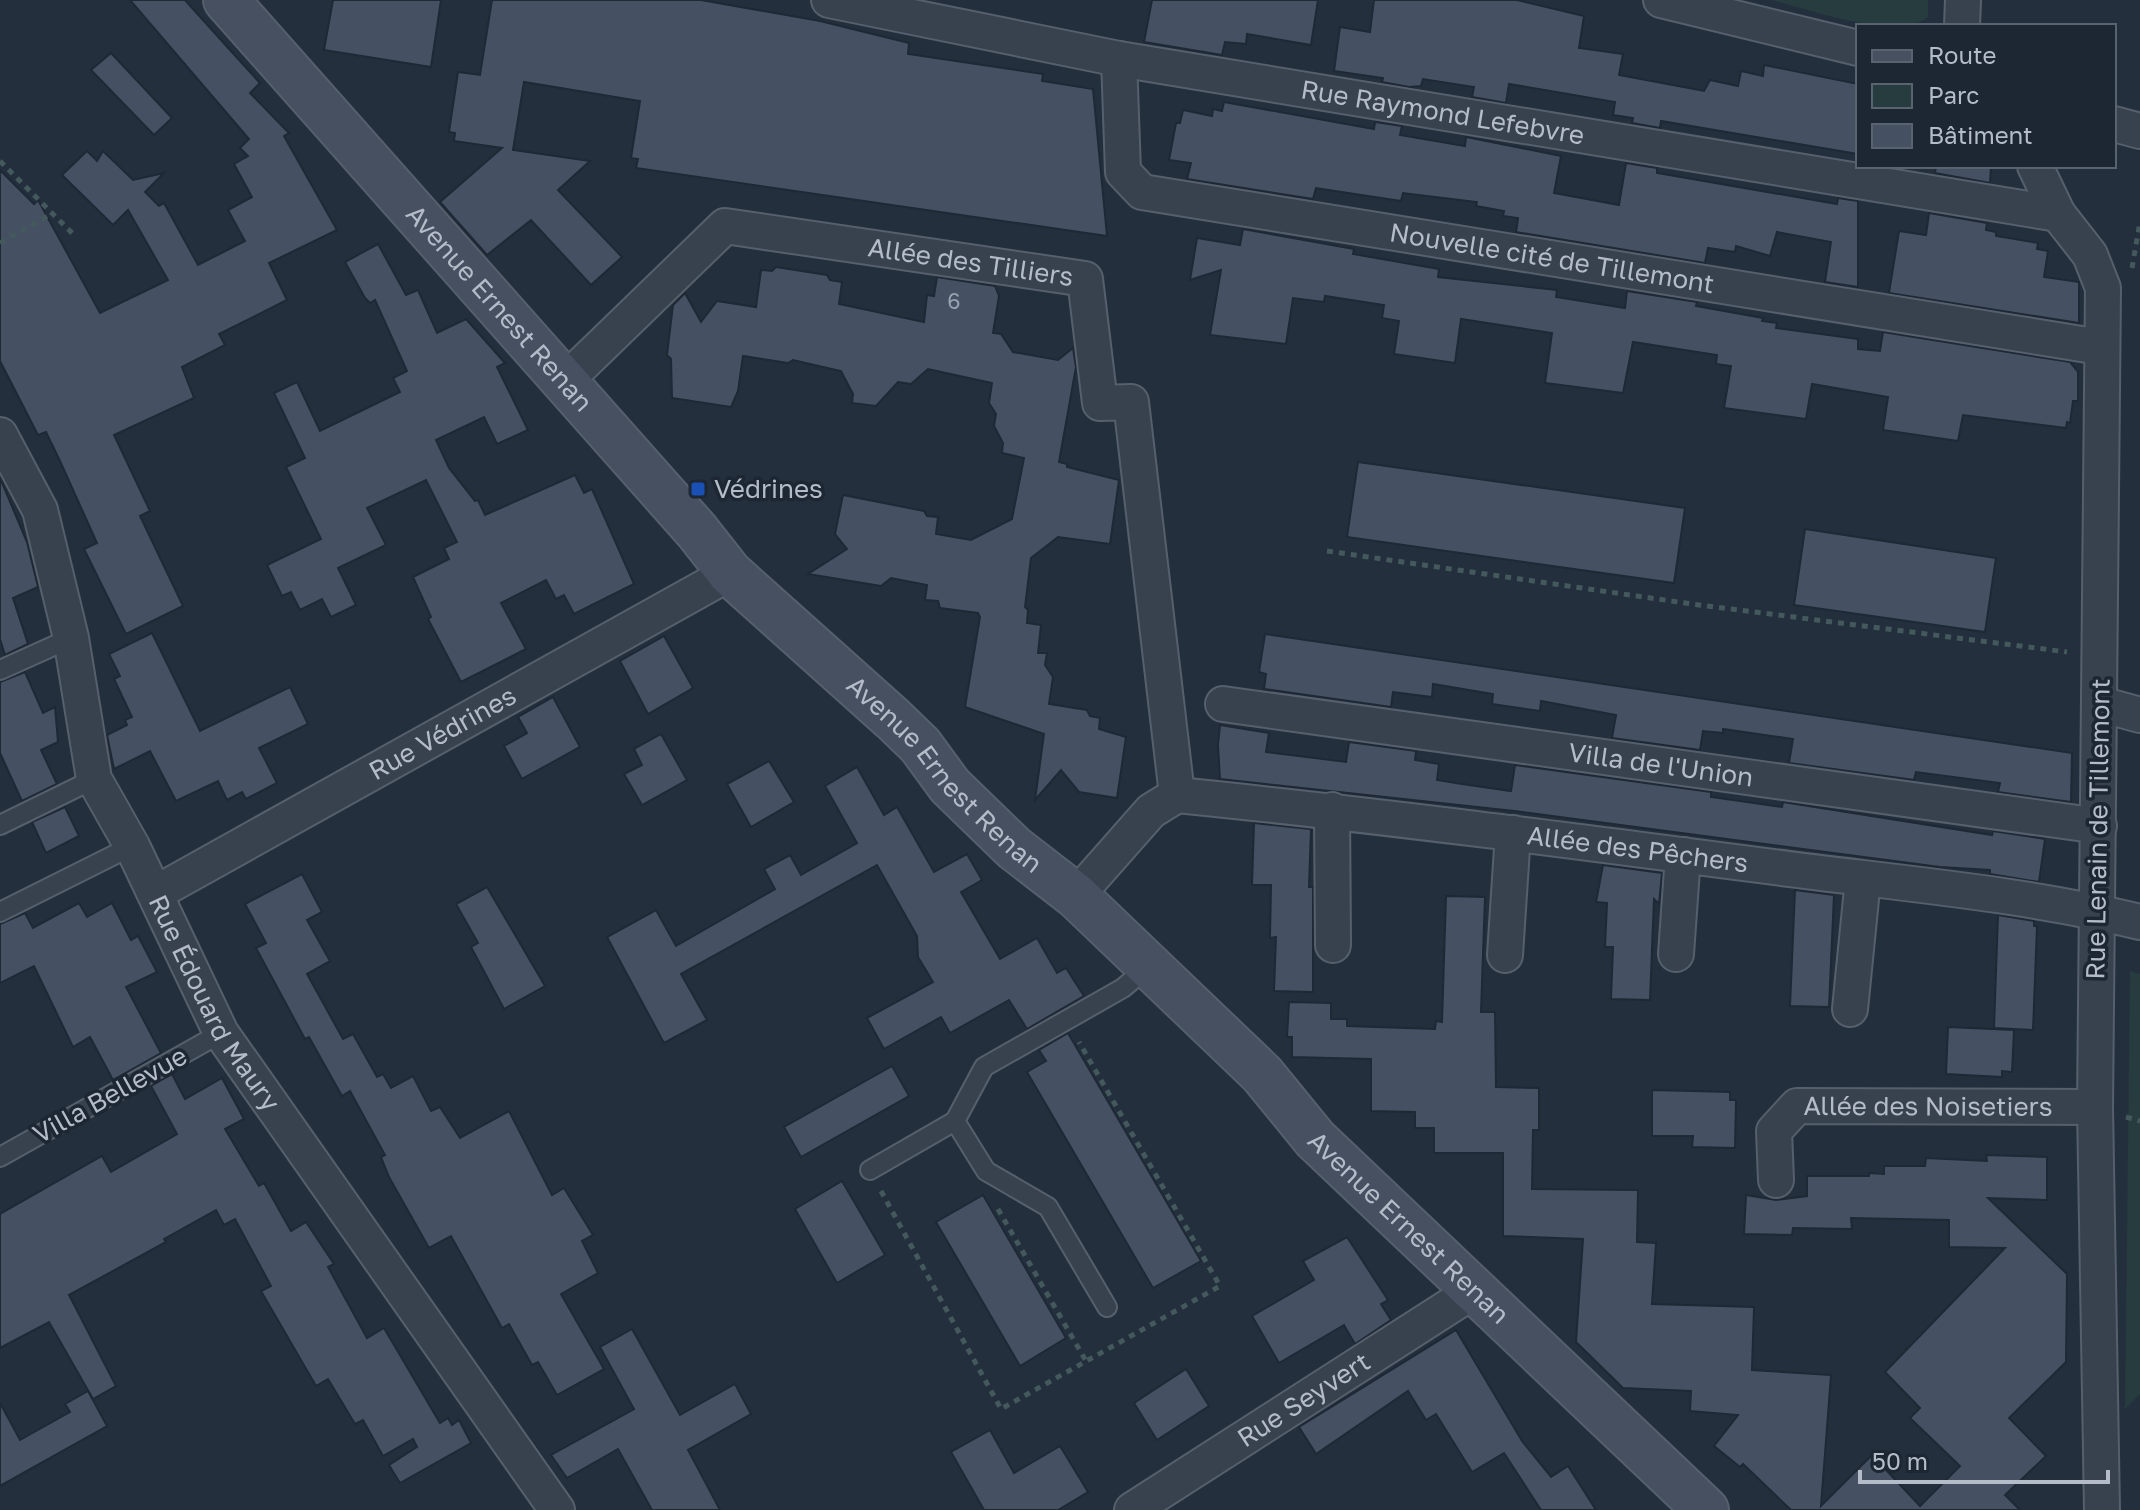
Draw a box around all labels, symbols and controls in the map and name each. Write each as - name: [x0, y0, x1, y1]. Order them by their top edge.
- legend: [1856, 24, 2116, 168]
- text: Route: [1928, 40, 1997, 69]
- street label: Rue Raymond Lefebvre: [1299, 73, 1587, 151]
- text: Parc: [1928, 80, 1979, 109]
- text: Bâtiment: [1928, 120, 2033, 149]
- street label: Avenue Ernest Renan: [400, 198, 599, 417]
- street label: Nouvelle cité de Tillemont: [1388, 216, 1717, 299]
- street label: Allée des Tilliers: [866, 231, 1076, 292]
- house number: 6: [947, 287, 961, 314]
- place label: Védrines: [714, 473, 823, 504]
- marker: Védrines: [689, 480, 707, 498]
- street label: Avenue Ernest Renan: [841, 669, 1049, 879]
- street label: Rue Lenain de Tillemont: [2079, 678, 2116, 980]
- street label: Rue Védrines: [363, 680, 521, 786]
- street label: Villa de l'Union: [1566, 736, 1755, 793]
- street label: Allée des Pêchers: [1526, 819, 1750, 878]
- street label: Rue Édouard Maury: [143, 890, 287, 1117]
- street label: Villa Bellevue: [27, 1040, 192, 1150]
- street label: Allée des Noisetiers: [1803, 1090, 2053, 1122]
- street label: Avenue Ernest Renan: [1302, 1125, 1516, 1330]
- street label: Rue Seyvert: [1231, 1346, 1375, 1453]
- scale bar: [1860, 1434, 2108, 1484]
- text: 50 m: [1872, 1446, 1928, 1475]

